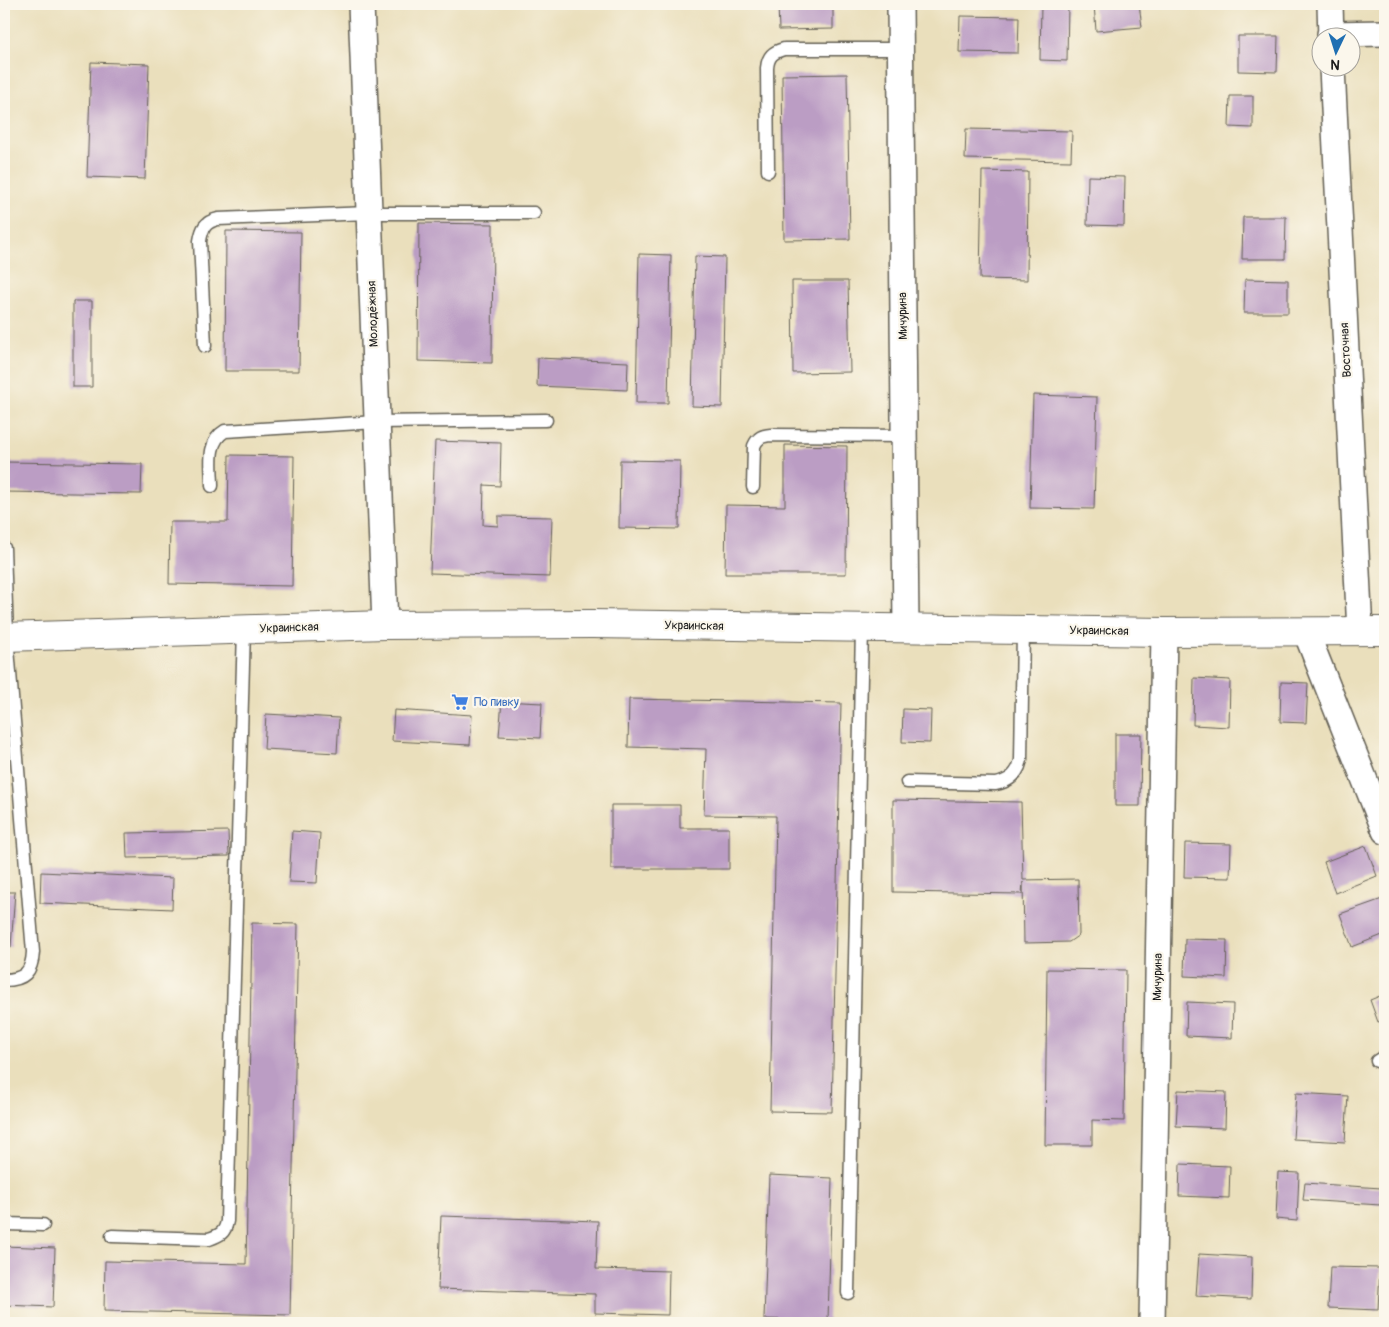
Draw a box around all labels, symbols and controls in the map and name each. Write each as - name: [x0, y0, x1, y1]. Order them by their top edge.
- north arrow: [1312, 28, 1362, 78]
- text: N: [1330, 56, 1340, 73]
- street label: Молодёжная: [364, 280, 382, 347]
- street label: Мичурина: [895, 292, 911, 340]
- street label: Восточная: [1337, 322, 1355, 378]
- street label: Украинская: [664, 618, 724, 634]
- street label: Украинская: [259, 619, 319, 637]
- street label: Украинская: [1069, 623, 1129, 639]
- supermarket icon: По пивку: [450, 692, 470, 712]
- place label: По пивку: [474, 695, 519, 710]
- street label: Мичурина: [1150, 953, 1166, 1001]

